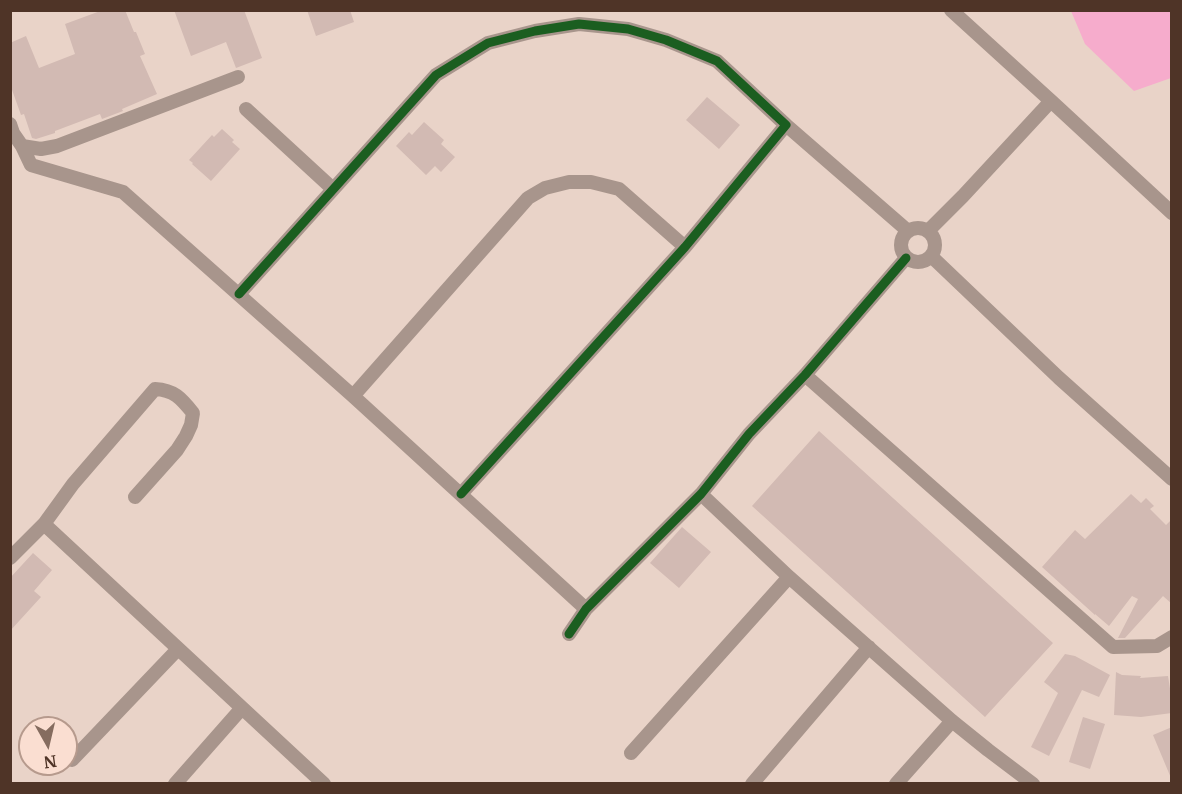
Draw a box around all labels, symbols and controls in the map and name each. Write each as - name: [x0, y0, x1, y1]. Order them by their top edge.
- north arrow: [18, 716, 78, 776]
- text: N: [43, 751, 58, 773]

